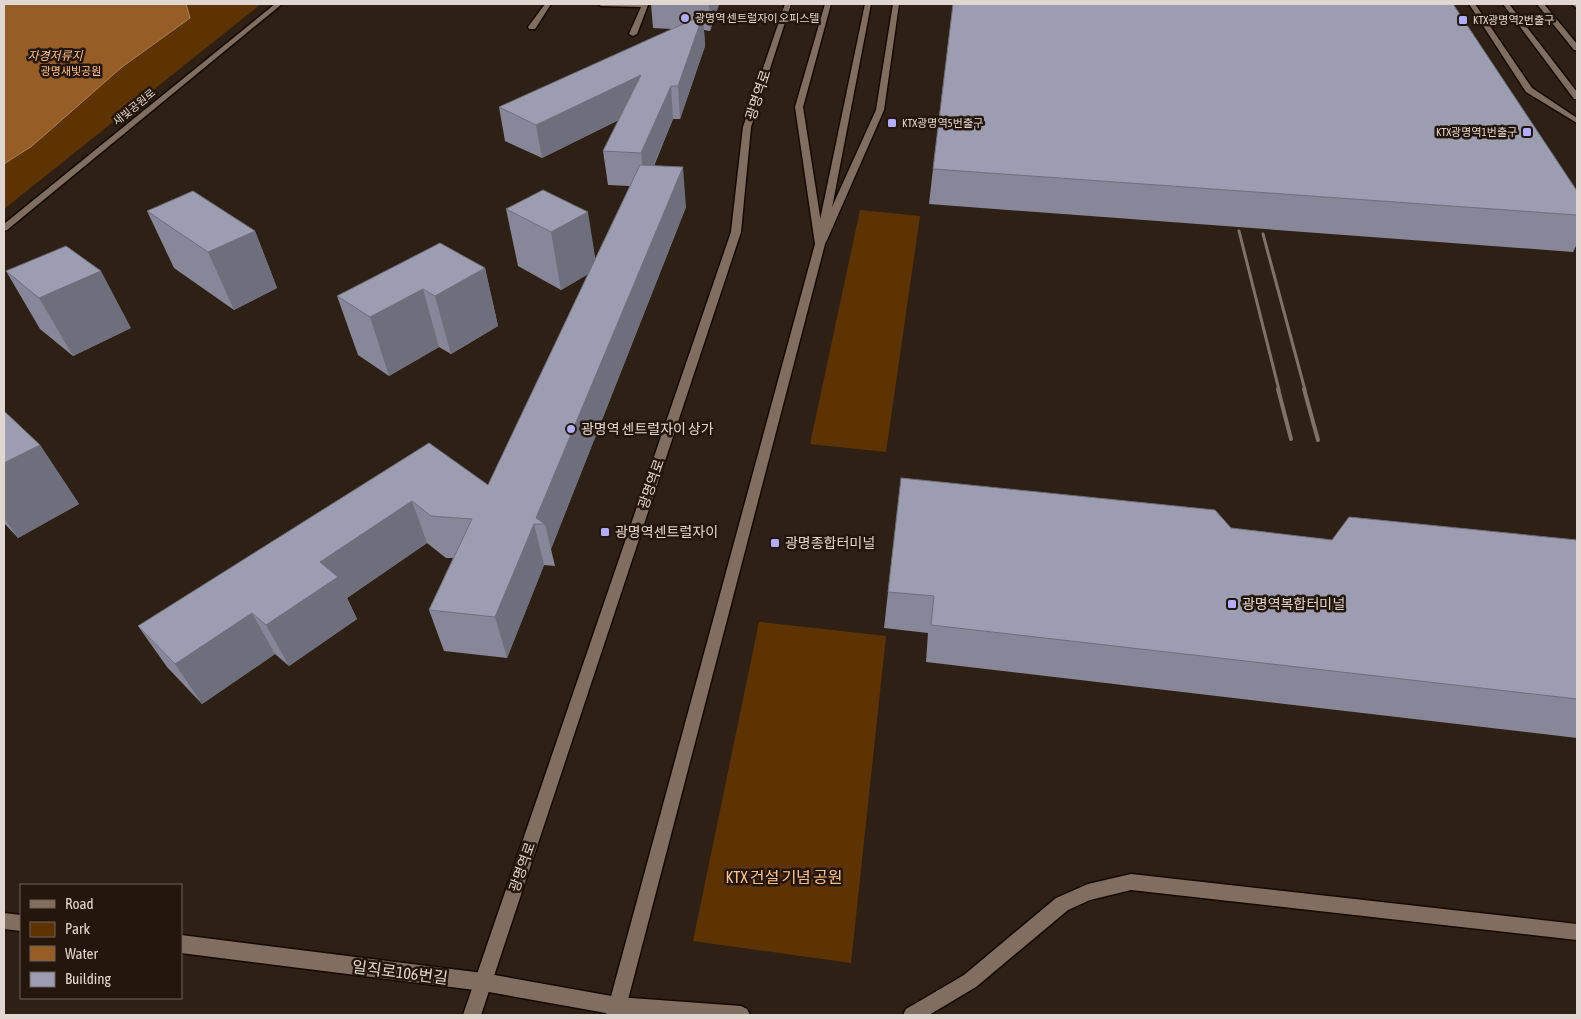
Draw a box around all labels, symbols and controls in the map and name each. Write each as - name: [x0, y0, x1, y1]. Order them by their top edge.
- marker: 광명역 센트럴자이 오피스텔: [679, 12, 691, 24]
- place label: 광명역 센트럴자이 오피스텔: [695, 12, 819, 24]
- marker: KTX광명역2번출구: [1457, 14, 1469, 26]
- place label: KTX광명역2번출구: [1473, 14, 1554, 26]
- water label: 자경저류지: [27, 49, 84, 63]
- park label: 광명새빛공원: [41, 65, 101, 77]
- street label: 광명역로: [742, 68, 774, 122]
- street label: 새빛공원로: [111, 86, 157, 128]
- marker: KTX광명역5번출구: [886, 117, 898, 129]
- place label: KTX광명역5번출구: [902, 117, 983, 129]
- place label: KTX광명역1번출구: [1436, 126, 1517, 138]
- marker: KTX광명역1번출구: [1521, 126, 1533, 138]
- place label: 광명역 센트럴자이 상가: [581, 421, 714, 437]
- marker: 광명역 센트럴자이 상가: [565, 423, 577, 435]
- street label: 광명역로: [635, 457, 667, 511]
- place label: 광명역센트럴자이: [615, 524, 718, 540]
- marker: 광명역센트럴자이: [599, 526, 611, 538]
- place label: 광명종합터미널: [785, 535, 875, 551]
- marker: 광명종합터미널: [769, 537, 781, 549]
- place label: 광명역복합터미널: [1242, 596, 1345, 612]
- marker: 광명역복합터미널: [1226, 598, 1238, 610]
- street label: 광명역로: [506, 840, 538, 894]
- park label: KTX 건설 기념 공원: [726, 868, 842, 886]
- legend: [20, 884, 182, 999]
- text: Road: [65, 895, 94, 912]
- text: Park: [65, 920, 90, 937]
- text: Water: [65, 945, 98, 962]
- street label: 일직로106번길: [351, 957, 449, 987]
- text: Building: [65, 970, 111, 987]

